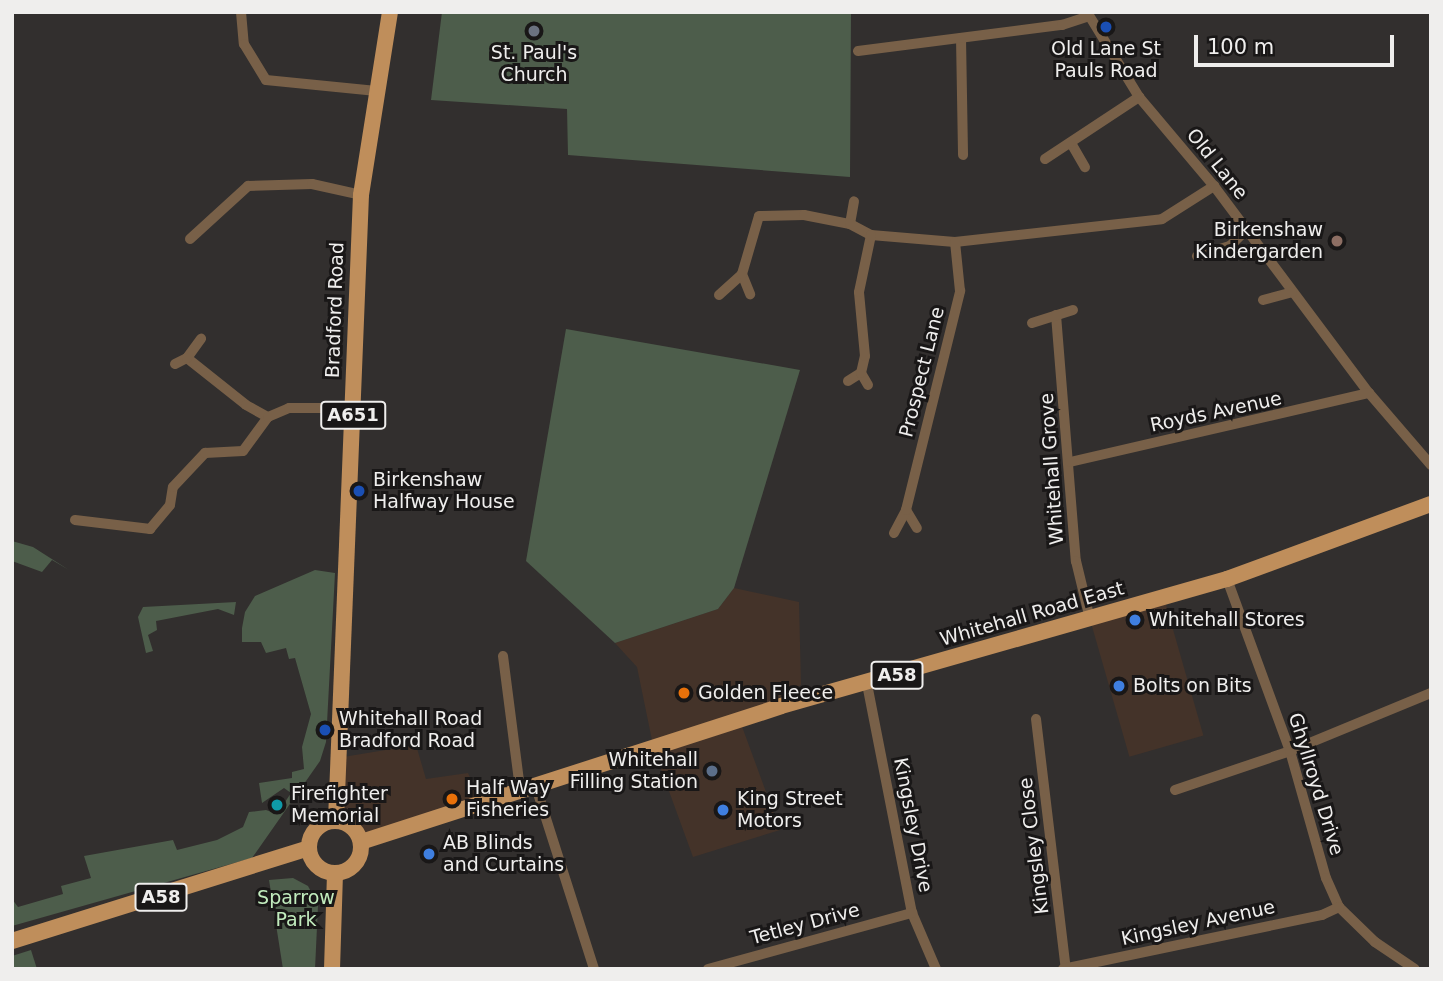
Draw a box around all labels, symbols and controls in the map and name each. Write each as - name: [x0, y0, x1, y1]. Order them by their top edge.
- marker: Old Lane St Pauls Road: [1098, 19, 1114, 35]
- scale bar: [1198, 21, 1398, 65]
- marker: St. Paul's Church: [526, 23, 542, 39]
- text: 100 m: [1207, 35, 1274, 59]
- place label: Old Lane St Pauls Road: [1051, 38, 1161, 82]
- place label: St. Paul's Church: [491, 42, 577, 86]
- street label: Old Lane: [1182, 124, 1252, 204]
- place label: Birkenshaw Kindergarden: [1195, 219, 1323, 263]
- marker: Birkenshaw Kindergarden: [1329, 233, 1345, 249]
- street label: Bradford Road: [321, 242, 349, 378]
- street label: Prospect Lane: [895, 304, 949, 440]
- street label: Royds Avenue: [1148, 387, 1284, 437]
- street label: Whitehall Grove: [1035, 392, 1069, 546]
- road number: A651: [320, 400, 386, 430]
- place label: Birkenshaw Halfway House: [373, 469, 515, 513]
- marker: Birkenshaw Halfway House: [351, 483, 367, 499]
- street label: Whitehall Road East: [937, 577, 1127, 651]
- place label: Whitehall Stores: [1149, 609, 1305, 631]
- marker: Whitehall Stores: [1127, 612, 1143, 628]
- road number: A58: [869, 660, 925, 690]
- place label: Bolts on Bits: [1133, 675, 1252, 697]
- marker: Bolts on Bits: [1111, 678, 1127, 694]
- place label: Golden Fleece: [698, 682, 833, 704]
- marker: Golden Fleece: [676, 685, 692, 701]
- place label: Whitehall Road Bradford Road: [339, 708, 482, 752]
- street label: Ghyllroyd Drive: [1284, 710, 1348, 858]
- marker: Whitehall Road Bradford Road: [317, 722, 333, 738]
- place label: Whitehall Filling Station: [570, 749, 698, 793]
- street label: Kingsley Drive: [889, 756, 937, 894]
- marker: Whitehall Filling Station: [704, 763, 720, 779]
- street label: Kingsley Close: [1014, 776, 1054, 916]
- place label: Half Way Fisheries: [466, 777, 550, 821]
- place label: Firefighter Memorial: [291, 783, 388, 827]
- place label: King Street Motors: [737, 788, 843, 832]
- marker: Half Way Fisheries: [444, 791, 460, 807]
- marker: Firefighter Memorial: [269, 797, 285, 813]
- marker: King Street Motors: [715, 802, 731, 818]
- place label: AB Blinds and Curtains: [443, 832, 564, 876]
- marker: AB Blinds and Curtains: [421, 846, 437, 862]
- road number: A58: [133, 882, 189, 912]
- park label: Sparrow Park: [257, 887, 335, 931]
- street label: Kingsley Avenue: [1119, 896, 1277, 950]
- street label: Tetley Drive: [748, 898, 862, 950]

